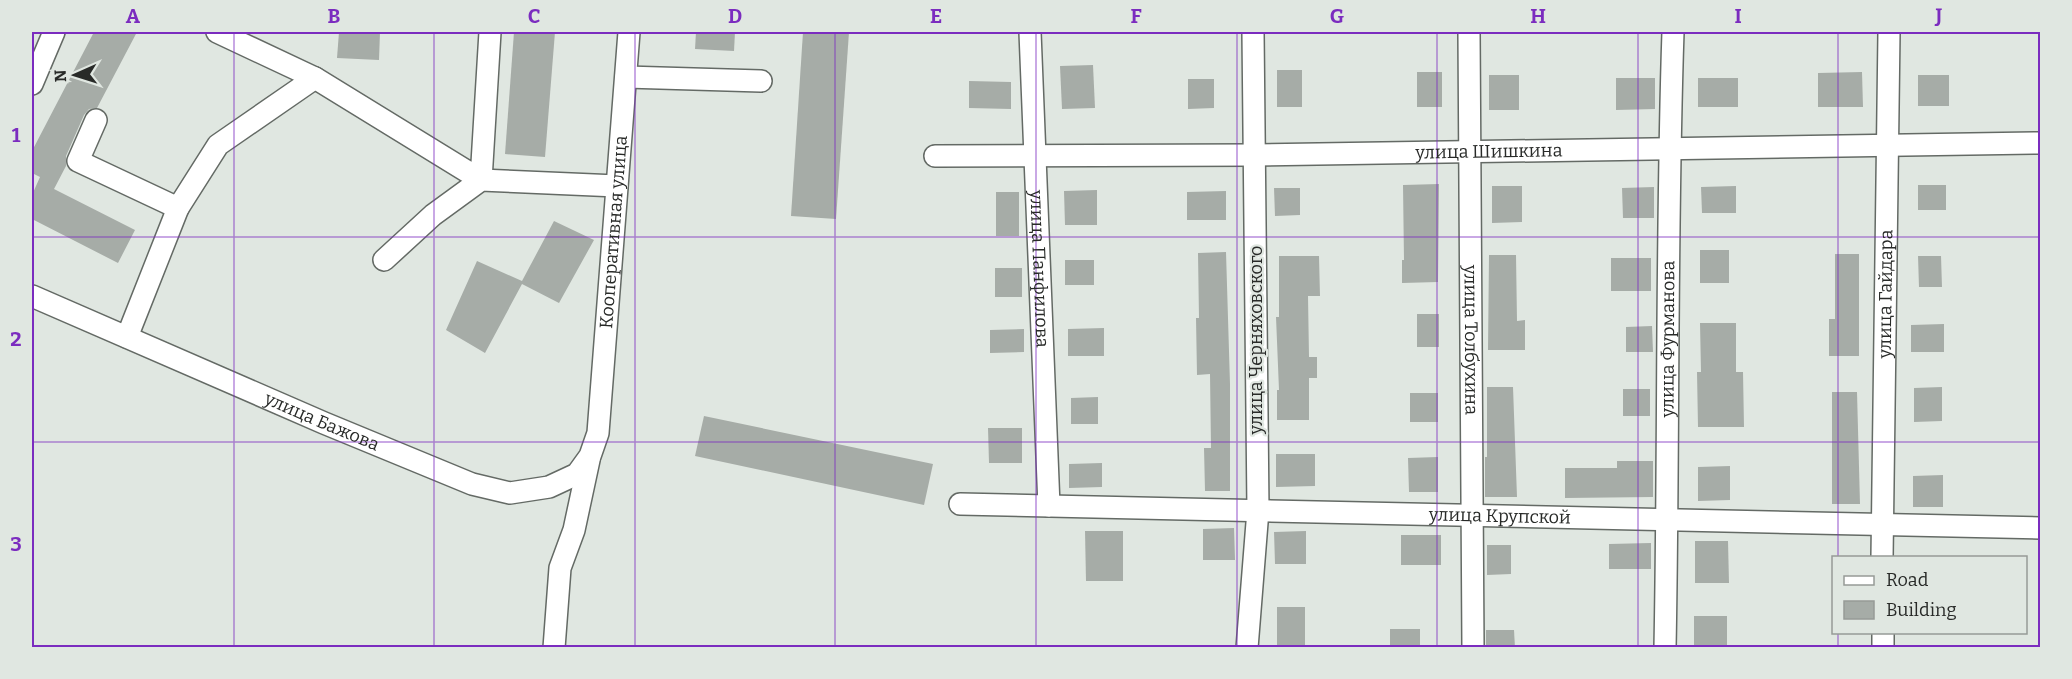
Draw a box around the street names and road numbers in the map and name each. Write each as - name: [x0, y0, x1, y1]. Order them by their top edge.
- street label: Кооперативная улица: [595, 135, 632, 329]
- street label: улица Шишкина: [1414, 139, 1563, 164]
- street label: улица Панфилова: [1025, 189, 1054, 348]
- street label: улица Гайдара: [1874, 229, 1897, 360]
- street label: улица Черняховского: [1245, 246, 1267, 435]
- street label: улица Фурманова: [1656, 260, 1679, 418]
- street label: улица Толбухина: [1460, 264, 1482, 415]
- street label: улица Бажова: [260, 387, 383, 456]
- street label: улица Крупской: [1428, 503, 1571, 529]

